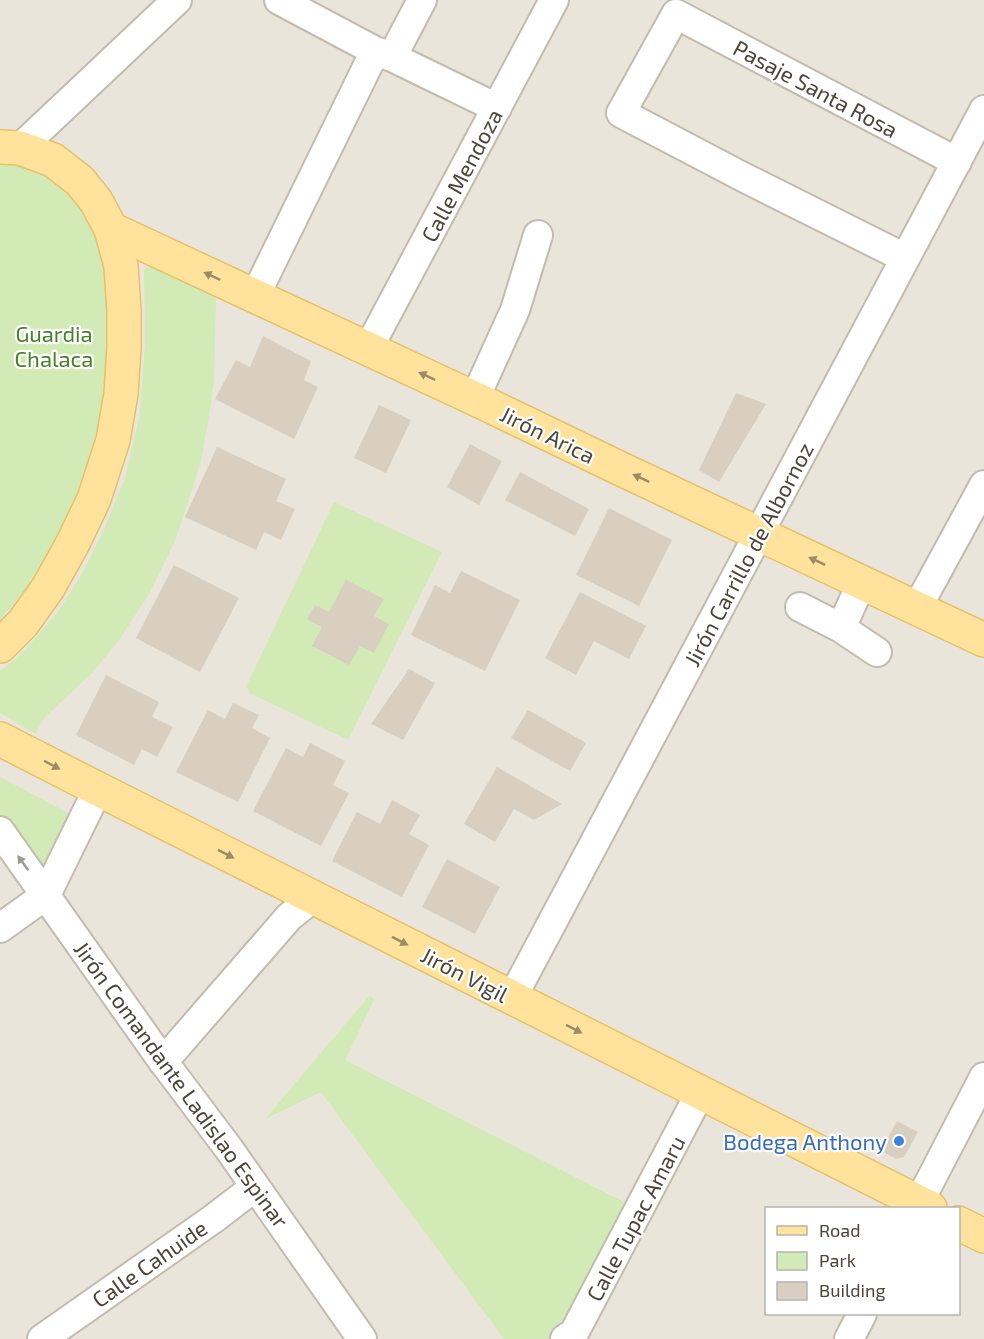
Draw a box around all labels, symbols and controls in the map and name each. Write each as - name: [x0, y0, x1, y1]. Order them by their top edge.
- street label: Pasaje Santa Rosa: [729, 34, 903, 143]
- street label: Calle Mendoza: [415, 104, 507, 246]
- one-way arrow: [203, 271, 221, 281]
- park label: Guardia Chalaca: [15, 320, 93, 371]
- one-way arrow: [418, 372, 435, 381]
- street label: Jirón Arica: [496, 400, 600, 468]
- street label: Jirón Carrillo de Albornoz: [678, 438, 818, 670]
- one-way arrow: [632, 474, 649, 483]
- one-way arrow: [809, 557, 826, 566]
- one-way arrow: [43, 760, 61, 770]
- one-way arrow: [217, 848, 235, 858]
- one-way arrow: [17, 855, 29, 871]
- street label: Jirón Comandante Ladislao Espinar: [69, 936, 295, 1232]
- one-way arrow: [391, 936, 409, 946]
- street label: Jirón Vigil: [417, 941, 513, 1007]
- one-way arrow: [566, 1024, 583, 1034]
- place label: Bodega Anthony: [723, 1128, 887, 1154]
- street label: Calle Tupac Amaru: [580, 1131, 690, 1305]
- marker: Bodega Anthony: [892, 1134, 906, 1148]
- legend: [765, 1207, 960, 1315]
- street label: Calle Cahuide: [87, 1214, 211, 1312]
- text: Road: [819, 1219, 860, 1241]
- text: Park: [819, 1249, 856, 1271]
- text: Building: [819, 1279, 886, 1301]

